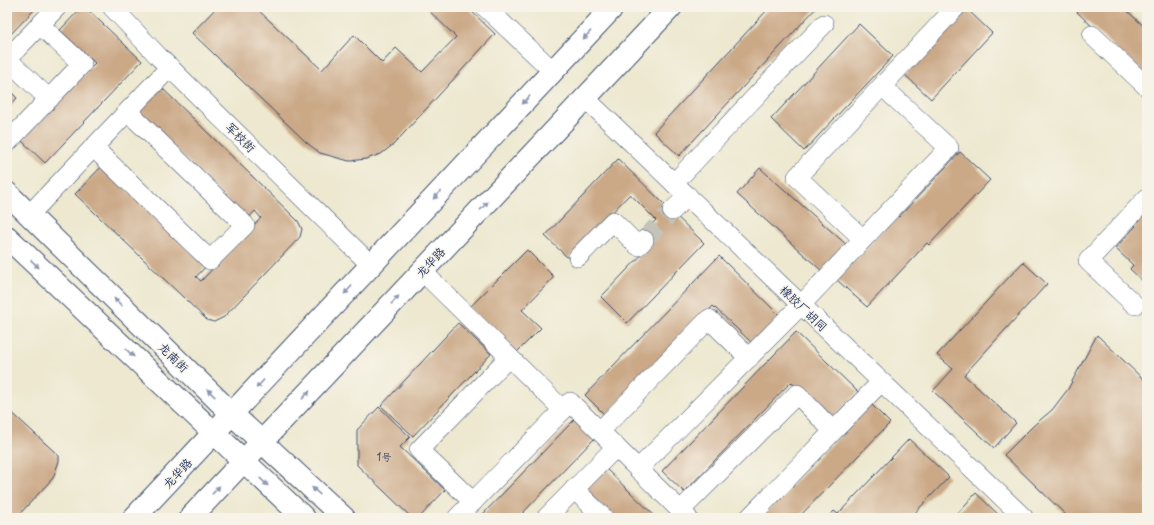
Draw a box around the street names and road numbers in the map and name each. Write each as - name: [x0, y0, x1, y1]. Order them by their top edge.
- street label: 军校街: [222, 118, 260, 156]
- street label: 龙华路: [411, 243, 449, 281]
- street label: 橡胶厂胡同: [776, 281, 832, 335]
- street label: 龙南街: [155, 338, 193, 376]
- street label: 龙华路: [158, 454, 196, 492]

